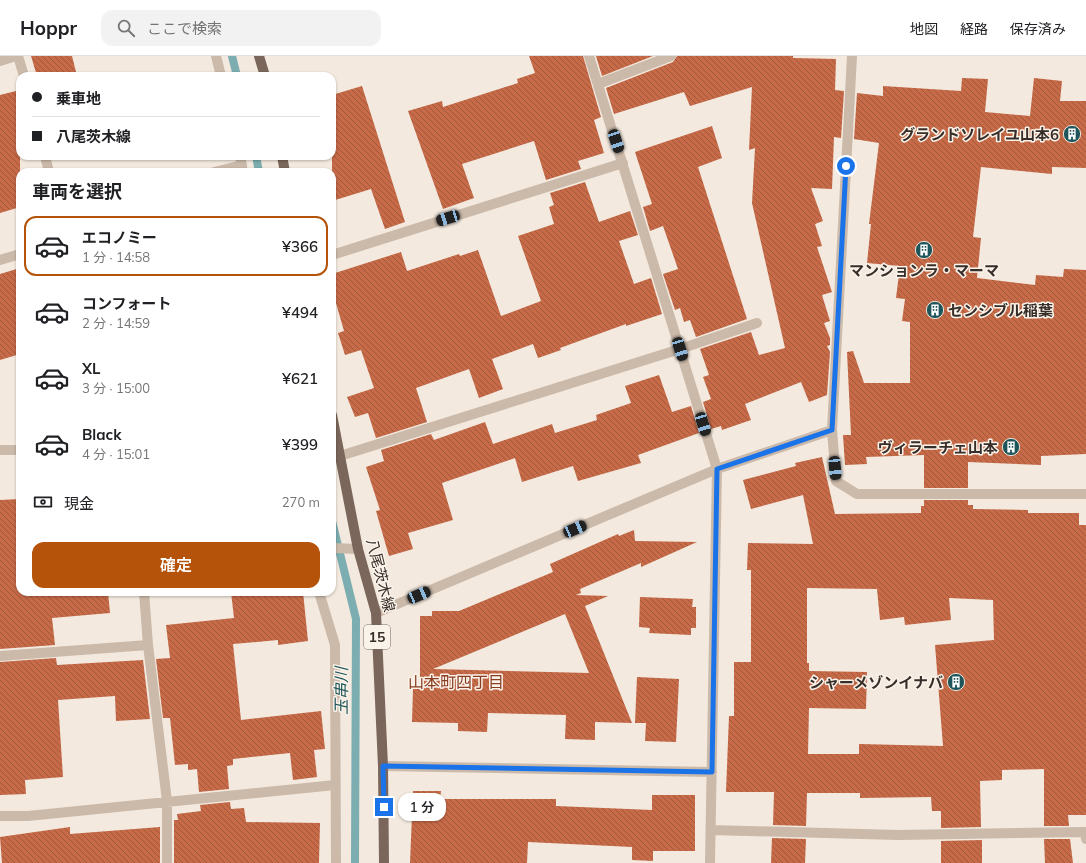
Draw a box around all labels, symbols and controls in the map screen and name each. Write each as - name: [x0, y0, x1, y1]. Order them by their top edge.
- search box: [101, 10, 381, 46]
- text: Hoppr: [20, 16, 77, 40]
- icon: search: [115, 17, 137, 39]
- text: ここで検索: [147, 19, 222, 38]
- text: 地図: [910, 20, 938, 38]
- text: 経路: [960, 20, 988, 38]
- text: 保存済み: [1010, 20, 1066, 38]
- text: 乗車地: [56, 89, 101, 108]
- building icon: グランドソレイユ山本6: [1062, 124, 1082, 144]
- place label: グランドソレイユ山本6: [900, 125, 1059, 144]
- text: 八尾茨木線: [56, 127, 131, 146]
- car: [607, 128, 625, 154]
- route start: [837, 157, 855, 175]
- text: 車両を選択: [32, 180, 122, 203]
- car: [435, 209, 461, 227]
- icon: car: [34, 228, 70, 264]
- text: エコノミー: [82, 228, 157, 247]
- text: ¥366: [282, 237, 318, 256]
- building icon: マンションラ・マーマ: [914, 240, 934, 260]
- text: 1 分 · 14:58: [82, 249, 150, 265]
- place label: マンションラ・マーマ: [849, 261, 999, 280]
- icon: car: [34, 294, 70, 330]
- text: コンフォート: [82, 294, 172, 313]
- building icon: センシブル稲葉: [925, 300, 945, 320]
- place label: センシブル稲葉: [948, 301, 1053, 320]
- text: ¥494: [282, 303, 318, 322]
- text: 2 分 · 14:59: [82, 315, 150, 331]
- car: [671, 336, 689, 362]
- text: XL: [82, 359, 100, 378]
- icon: car: [34, 360, 70, 396]
- text: ¥621: [282, 369, 318, 388]
- text: 3 分 · 15:00: [82, 380, 150, 396]
- car: [694, 411, 712, 437]
- text: Black: [82, 425, 121, 444]
- icon: car: [34, 426, 70, 462]
- text: ¥399: [282, 435, 318, 454]
- building icon: ヴィラーチェ山本: [1001, 437, 1021, 457]
- place label: ヴィラーチェ山本: [878, 438, 998, 457]
- text: 4 分 · 15:01: [82, 446, 150, 462]
- car: [828, 456, 842, 480]
- icon: cash: [32, 491, 54, 513]
- text: 現金: [64, 494, 94, 513]
- text: 270 m: [282, 494, 320, 510]
- car: [562, 519, 588, 539]
- street label: 八尾茨木線: [363, 536, 399, 614]
- button: 確定: [32, 542, 320, 588]
- car: [406, 585, 432, 605]
- road number: 15: [364, 625, 390, 649]
- water label: 玉串川: [331, 665, 351, 715]
- district label: 山本町四丁目: [408, 672, 504, 692]
- building icon: シャーメゾンイナバ: [946, 672, 966, 692]
- place label: シャーメゾンイナバ: [809, 673, 943, 692]
- callout: 1 分: [398, 793, 446, 821]
- route end: [375, 798, 393, 816]
- text: 1 分: [410, 799, 434, 815]

